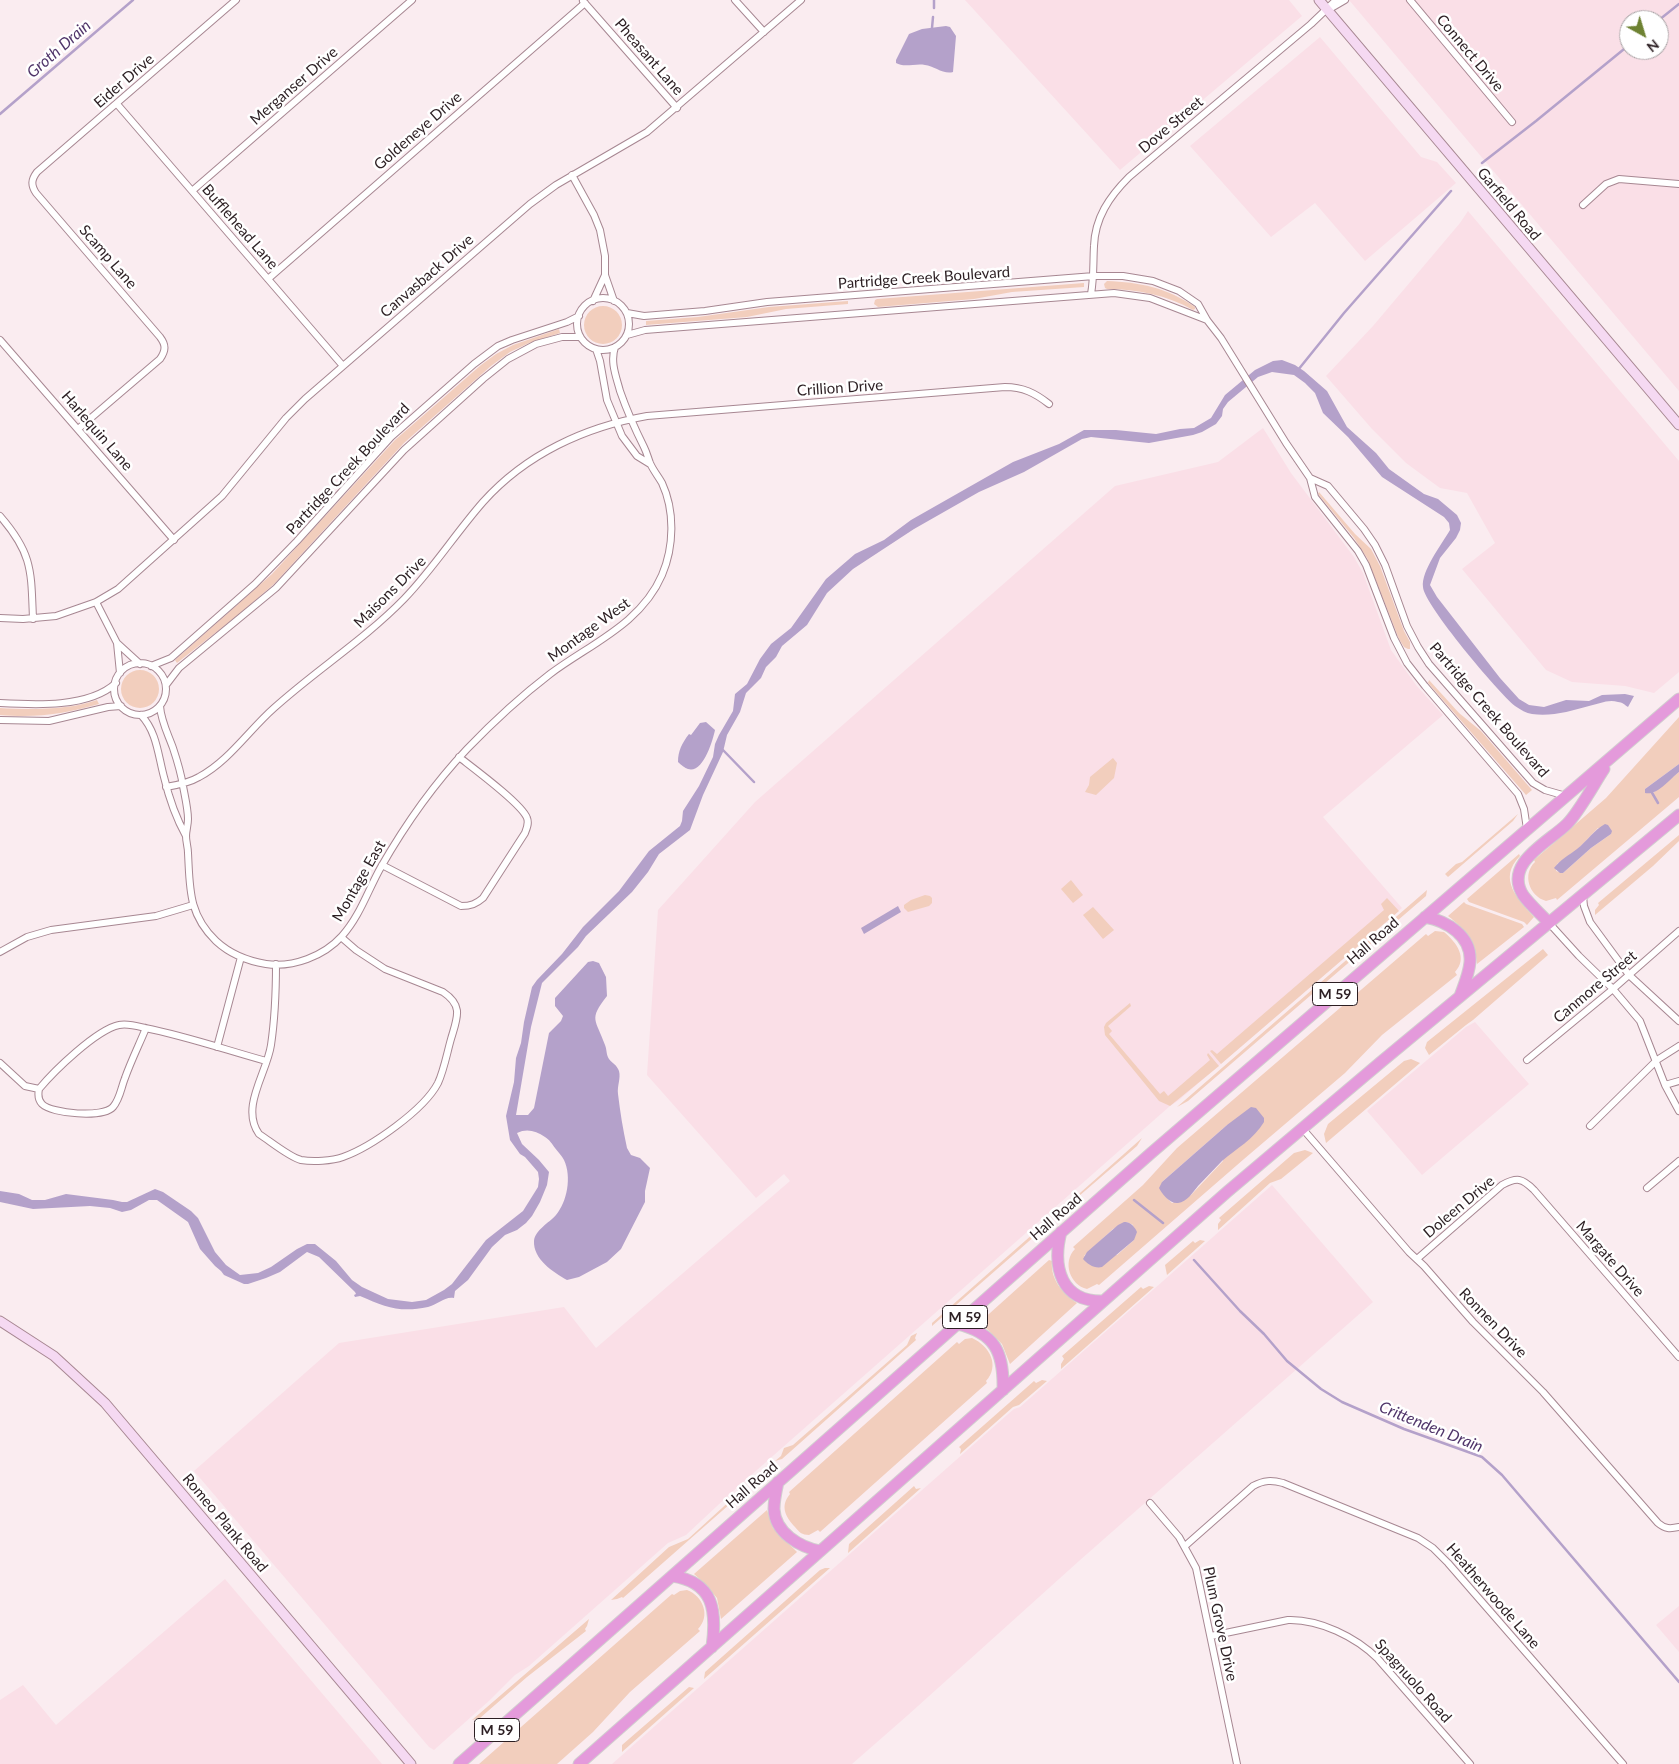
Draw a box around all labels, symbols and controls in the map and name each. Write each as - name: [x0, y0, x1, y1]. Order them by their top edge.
- north arrow: [1619, 10, 1669, 60]
- street label: Connect Drive: [1433, 11, 1507, 95]
- street label: Pheasant Lane: [611, 15, 687, 99]
- water label: Groth Drain: [23, 16, 95, 82]
- text: N: [1644, 36, 1663, 56]
- street label: Merganser Drive: [247, 43, 341, 129]
- street label: Eider Drive: [90, 50, 158, 112]
- street label: Goldeneye Drive: [370, 88, 466, 174]
- street label: Dove Street: [1135, 93, 1207, 157]
- street label: Garfield Road: [1473, 164, 1545, 244]
- street label: Bufflehead Lane: [198, 181, 282, 273]
- street label: Scamp Lane: [75, 221, 141, 293]
- street label: Canvasback Drive: [377, 231, 477, 321]
- street label: Partridge Creek Boulevard: [837, 263, 1011, 293]
- street label: Crillion Drive: [796, 376, 884, 400]
- street label: Harlequin Lane: [58, 388, 136, 474]
- street label: Partridge Creek Boulevard: [283, 400, 413, 538]
- street label: Maisons Drive: [350, 552, 430, 632]
- street label: Montage West: [544, 594, 634, 666]
- street label: Partridge Creek Boulevard: [1426, 639, 1552, 781]
- street label: Montage East: [329, 837, 389, 925]
- street label: Hall Road: [1343, 914, 1403, 968]
- street label: Canmore Street: [1550, 947, 1640, 1027]
- road number: M 59: [1312, 982, 1358, 1006]
- street label: Doleen Drive: [1420, 1172, 1498, 1242]
- street label: Hall Road: [1026, 1190, 1086, 1244]
- street label: Margate Drive: [1572, 1217, 1648, 1301]
- street label: Ronnen Drive: [1455, 1284, 1531, 1362]
- road number: M 59: [942, 1305, 988, 1328]
- water label: Crittenden Drain: [1376, 1397, 1486, 1457]
- street label: Hall Road: [722, 1458, 782, 1512]
- street label: Romeo Plank Road: [179, 1470, 271, 1576]
- street label: Heatherwoode Lane: [1442, 1540, 1544, 1652]
- street label: Plum Grove Drive: [1199, 1565, 1241, 1683]
- street label: Spagnuolo Road: [1371, 1636, 1455, 1726]
- road number: M 59: [474, 1718, 520, 1742]

